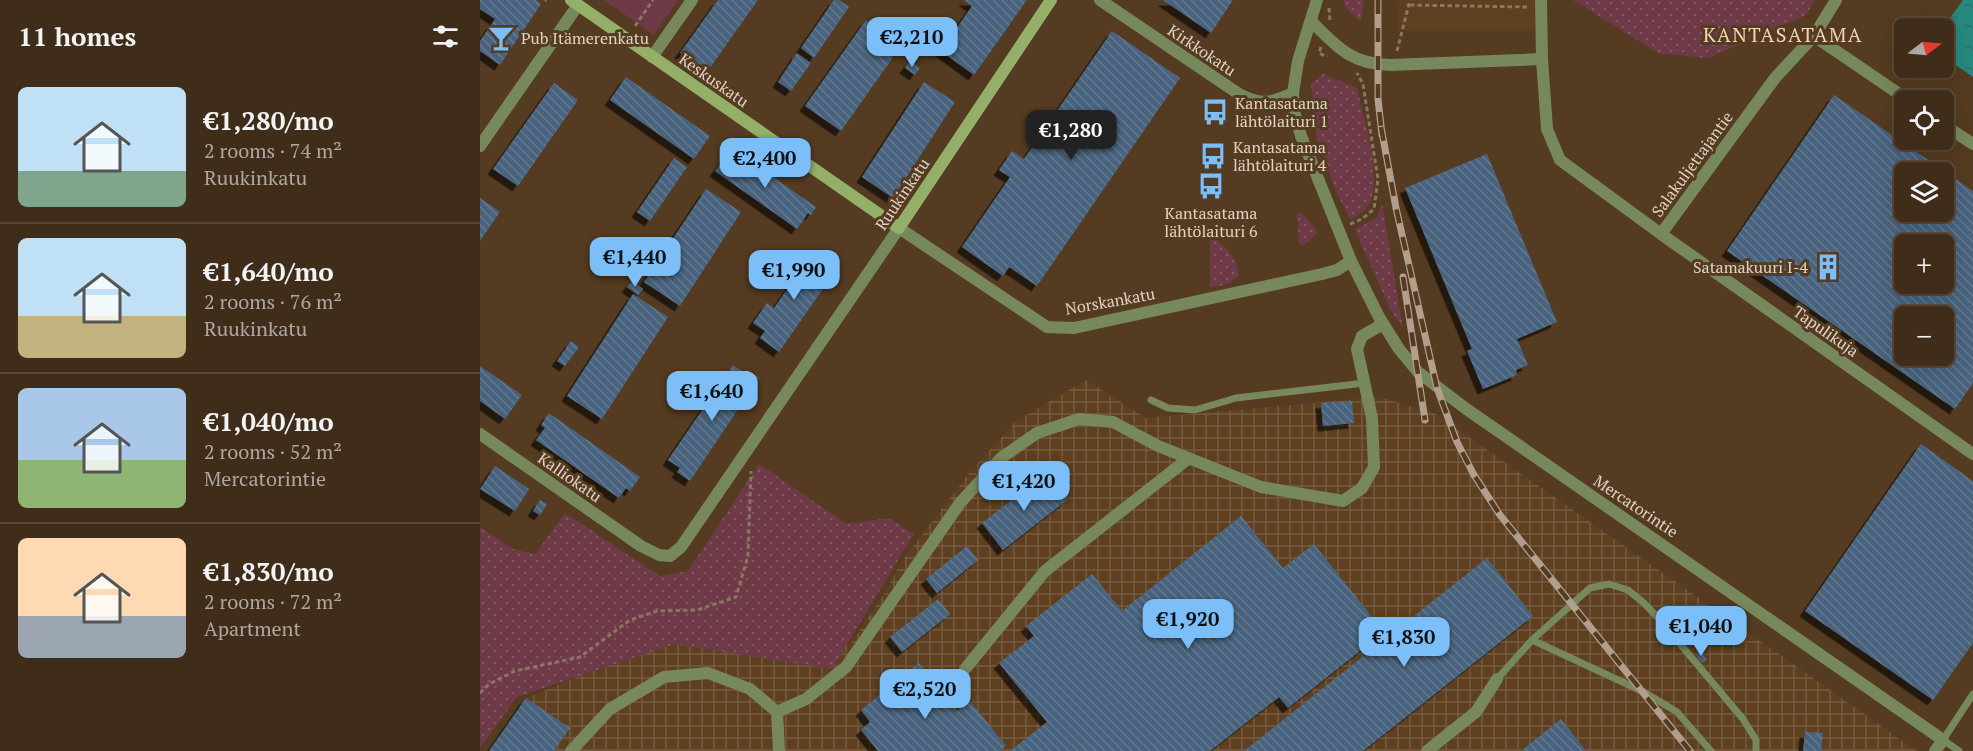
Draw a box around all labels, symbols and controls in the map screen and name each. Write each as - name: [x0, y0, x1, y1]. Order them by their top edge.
- pin: €2,210: [863, 17, 961, 68]
- north arrow: [1894, 18, 1954, 78]
- map controls: [1894, 18, 1954, 366]
- text: 11 homes: [18, 19, 136, 53]
- street label: Kirkkokatu: [1164, 19, 1240, 81]
- icon: filters: [429, 20, 462, 53]
- district label: KANTASATAMA: [1703, 21, 1863, 48]
- bar icon: Pub Itämerenkatu: [486, 23, 516, 53]
- text: €2,210: [881, 23, 943, 50]
- place label: Pub Itämerenkatu: [521, 27, 649, 49]
- street label: Keskuskatu: [675, 48, 753, 112]
- button: locate: [1894, 90, 1954, 150]
- place label: Kantasatama lähtölaituri 1: [1235, 92, 1328, 132]
- bus stop icon: Kantasatama lähtölaituri 1: [1200, 97, 1230, 127]
- text: €1,280/mo: [204, 103, 334, 137]
- street label: Salakuljettajantie: [1646, 107, 1738, 221]
- pin: €1,280: [1022, 110, 1120, 161]
- icon: home: [66, 111, 138, 183]
- text: €1,280: [1040, 116, 1102, 143]
- place label: Kantasatama lähtölaituri 4: [1233, 136, 1327, 176]
- text: 2 rooms · 74 m²: [204, 137, 342, 164]
- pin: €2,400: [716, 138, 814, 189]
- bus stop icon: Kantasatama lähtölaituri 4: [1198, 141, 1228, 171]
- text: €2,400: [734, 144, 796, 171]
- street label: Ruukinkatu: [870, 154, 934, 234]
- button: layers: [1894, 162, 1954, 222]
- text: Ruukinkatu: [204, 164, 307, 191]
- bus stop icon: Kantasatama lähtölaituri 6: [1196, 171, 1226, 201]
- place label: Kantasatama lähtölaituri 6: [1164, 202, 1258, 242]
- button: +: [1894, 234, 1954, 294]
- pin: €1,440: [586, 237, 684, 288]
- text: €1,440: [604, 243, 666, 270]
- pin: €1,990: [745, 250, 843, 301]
- building icon: Satamakuuri I-4: [1813, 252, 1843, 282]
- text: €1,640/mo: [204, 254, 334, 288]
- text: €1,990: [763, 256, 825, 283]
- place label: Satamakuuri I-4: [1693, 256, 1808, 278]
- icon: home: [66, 262, 138, 334]
- street label: Norskankatu: [1063, 282, 1157, 320]
- text: 2 rooms · 76 m²: [204, 288, 342, 315]
- street label: Tapulikuja: [1789, 300, 1863, 362]
- button: −: [1894, 306, 1954, 366]
- text: Ruukinkatu: [204, 315, 307, 342]
- pin: €1,640: [663, 371, 761, 422]
- text: €1,640: [681, 377, 743, 404]
- text: €1,040/mo: [204, 404, 334, 438]
- icon: home: [66, 412, 138, 484]
- text: 2 rooms · 52 m²: [204, 438, 342, 465]
- street label: Kalliokatu: [534, 447, 606, 507]
- pin: €1,420: [975, 461, 1073, 512]
- text: Mercatorintie: [204, 465, 326, 492]
- text: €1,420: [993, 467, 1055, 494]
- street label: Mercatorintie: [1589, 470, 1683, 542]
- text: €1,830/mo: [204, 554, 334, 588]
- icon: home: [66, 562, 138, 634]
- text: 2 rooms · 72 m²: [204, 588, 342, 615]
- pin: €1,920: [1139, 599, 1237, 650]
- text: €1,920: [1157, 605, 1219, 632]
- pin: €1,040: [1652, 606, 1750, 657]
- text: €1,040: [1670, 612, 1732, 639]
- text: Apartment: [204, 615, 301, 642]
- pin: €1,830: [1355, 617, 1453, 668]
- text: €1,830: [1373, 623, 1435, 650]
- pin: €2,520: [876, 669, 974, 720]
- text: €2,520: [894, 675, 956, 702]

